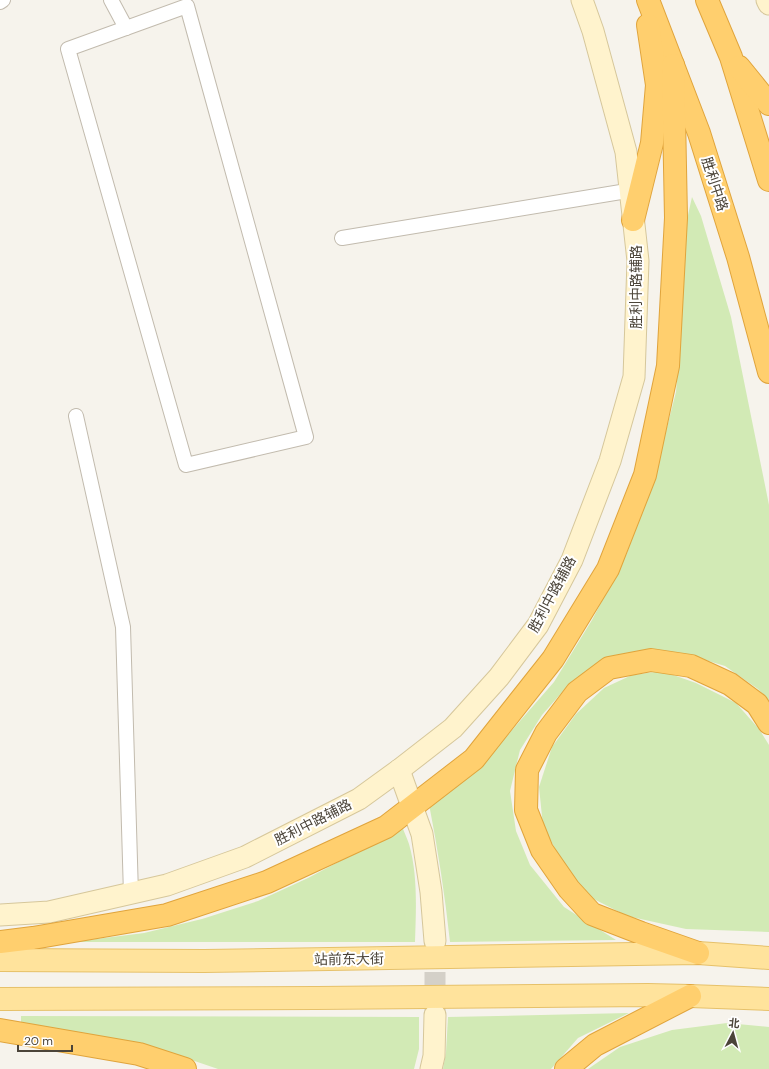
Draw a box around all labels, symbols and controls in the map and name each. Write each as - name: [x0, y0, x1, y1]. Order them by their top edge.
- street label: 胜利中路: [698, 155, 732, 213]
- street label: 胜利中路辅路: [627, 245, 645, 329]
- street label: 胜利中路辅路: [524, 553, 580, 635]
- street label: 胜利中路辅路: [271, 795, 355, 849]
- street label: 站前东大街: [314, 949, 384, 969]
- north arrow: [713, 1013, 753, 1053]
- text: 北: [728, 1016, 740, 1031]
- scale bar: [18, 1027, 72, 1053]
- text: 20 m: [24, 1033, 53, 1049]

